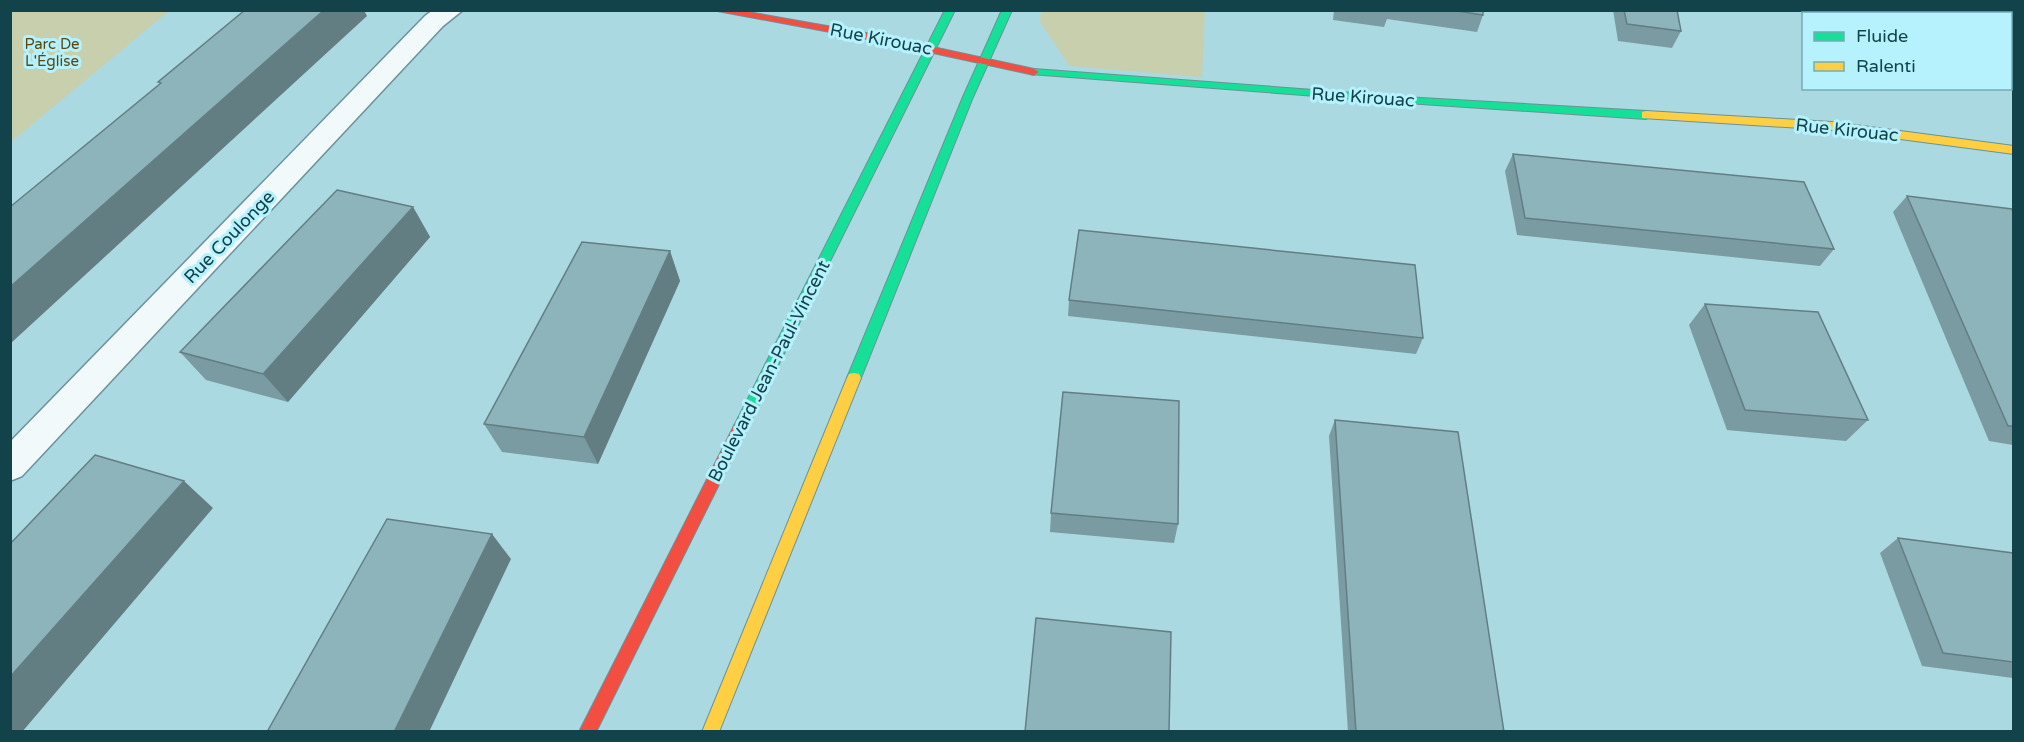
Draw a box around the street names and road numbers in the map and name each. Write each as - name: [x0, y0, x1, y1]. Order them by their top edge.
- street label: Rue Kirouac: [828, 18, 934, 60]
- street label: Rue Kirouac: [1311, 82, 1415, 112]
- street label: Rue Kirouac: [1794, 114, 1900, 146]
- street label: Rue Coulonge: [179, 186, 279, 288]
- street label: Boulevard Jean-Paul-Vincent: [703, 256, 835, 486]

